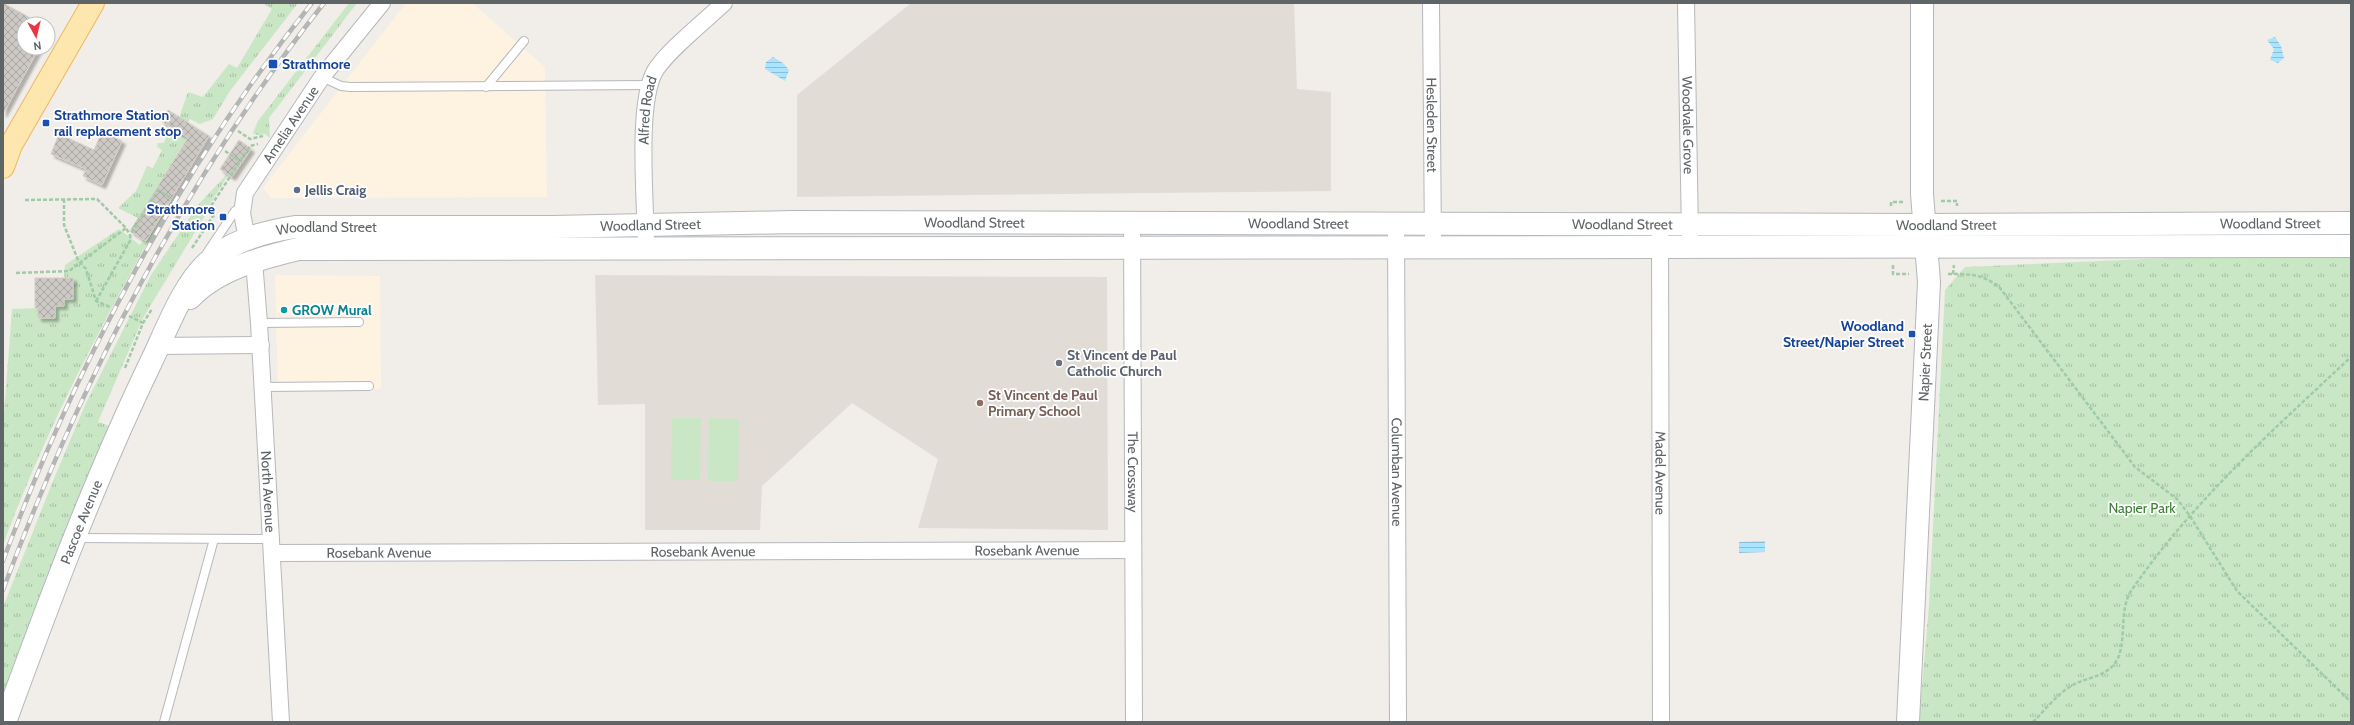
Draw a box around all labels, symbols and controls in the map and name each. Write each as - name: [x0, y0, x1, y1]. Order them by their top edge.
- north arrow: [16, 16, 56, 56]
- text: N: [33, 38, 42, 53]
- place label: Strathmore: [282, 55, 351, 73]
- marker: Strathmore: [267, 58, 279, 70]
- street label: Alfred Road: [634, 73, 661, 145]
- street label: Woodvale Grove: [1678, 76, 1698, 174]
- street label: Hesleden Street: [1423, 77, 1441, 173]
- street label: Amelia Avenue: [258, 83, 323, 166]
- place label: Strathmore Station rail replacement stop: [54, 106, 181, 140]
- marker: Strathmore Station rail replacement stop: [41, 118, 51, 128]
- place label: Jellis Craig: [304, 181, 366, 199]
- marker: Jellis Craig: [292, 185, 302, 195]
- place label: Strathmore Station: [146, 200, 215, 234]
- marker: Strathmore Station: [218, 212, 228, 222]
- street label: Woodland Street: [924, 213, 1025, 232]
- street label: Woodland Street: [1248, 214, 1349, 232]
- street label: Woodland Street: [2220, 214, 2321, 233]
- street label: Woodland Street: [600, 215, 701, 235]
- street label: Woodland Street: [1572, 215, 1673, 233]
- street label: Woodland Street: [1896, 216, 1997, 234]
- street label: Woodland Street: [275, 218, 377, 239]
- place label: GROW Mural: [292, 301, 372, 319]
- marker: GROW Mural: [279, 305, 289, 315]
- place label: Woodland Street/Napier Street: [1783, 317, 1904, 351]
- street label: Napier Street: [1914, 323, 1936, 402]
- marker: Woodland Street/Napier Street: [1907, 329, 1917, 339]
- place label: St Vincent de Paul Catholic Church: [1067, 346, 1177, 380]
- marker: St Vincent de Paul Catholic Church: [1054, 358, 1064, 368]
- place label: St Vincent de Paul Primary School: [988, 386, 1098, 420]
- marker: St Vincent de Paul Primary School: [975, 398, 985, 408]
- street label: Columban Avenue: [1388, 417, 1406, 527]
- street label: The Crossway: [1124, 431, 1142, 513]
- street label: Madel Avenue: [1651, 431, 1670, 515]
- street label: North Avenue: [257, 450, 280, 533]
- street label: Pascoe Avenue: [56, 477, 106, 567]
- park label: Napier Park: [2108, 499, 2176, 517]
- street label: Rosebank Avenue: [974, 541, 1080, 560]
- street label: Rosebank Avenue: [650, 542, 756, 561]
- street label: Rosebank Avenue: [326, 543, 432, 562]

